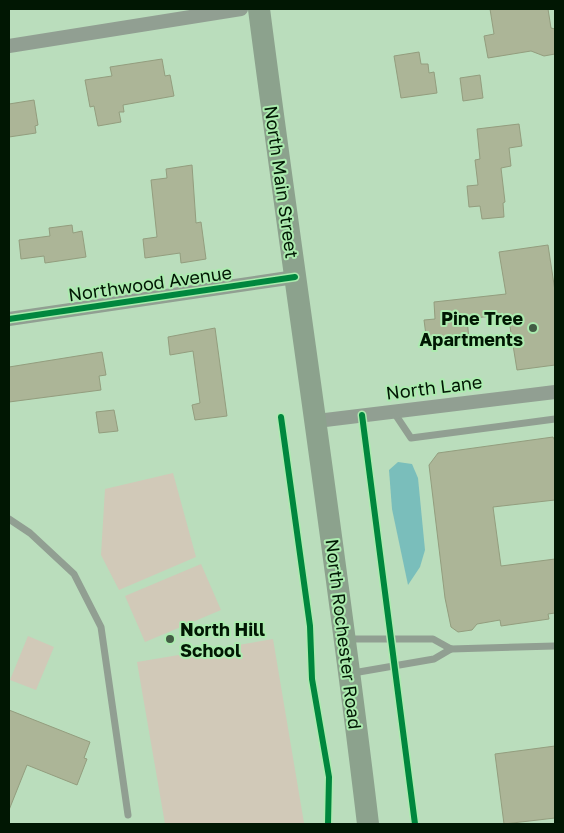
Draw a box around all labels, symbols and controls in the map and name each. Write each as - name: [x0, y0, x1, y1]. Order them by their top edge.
- street label: North Main Street: [260, 104, 304, 260]
- street label: Northwood Avenue: [67, 261, 233, 305]
- place label: Pine Tree Apartments: [420, 307, 523, 350]
- marker: Pine Tree Apartments: [527, 322, 539, 334]
- street label: North Lane: [385, 370, 483, 404]
- street label: North Rochester Road: [321, 538, 367, 730]
- place label: North Hill School: [180, 618, 265, 661]
- marker: North Hill School: [164, 633, 176, 645]

